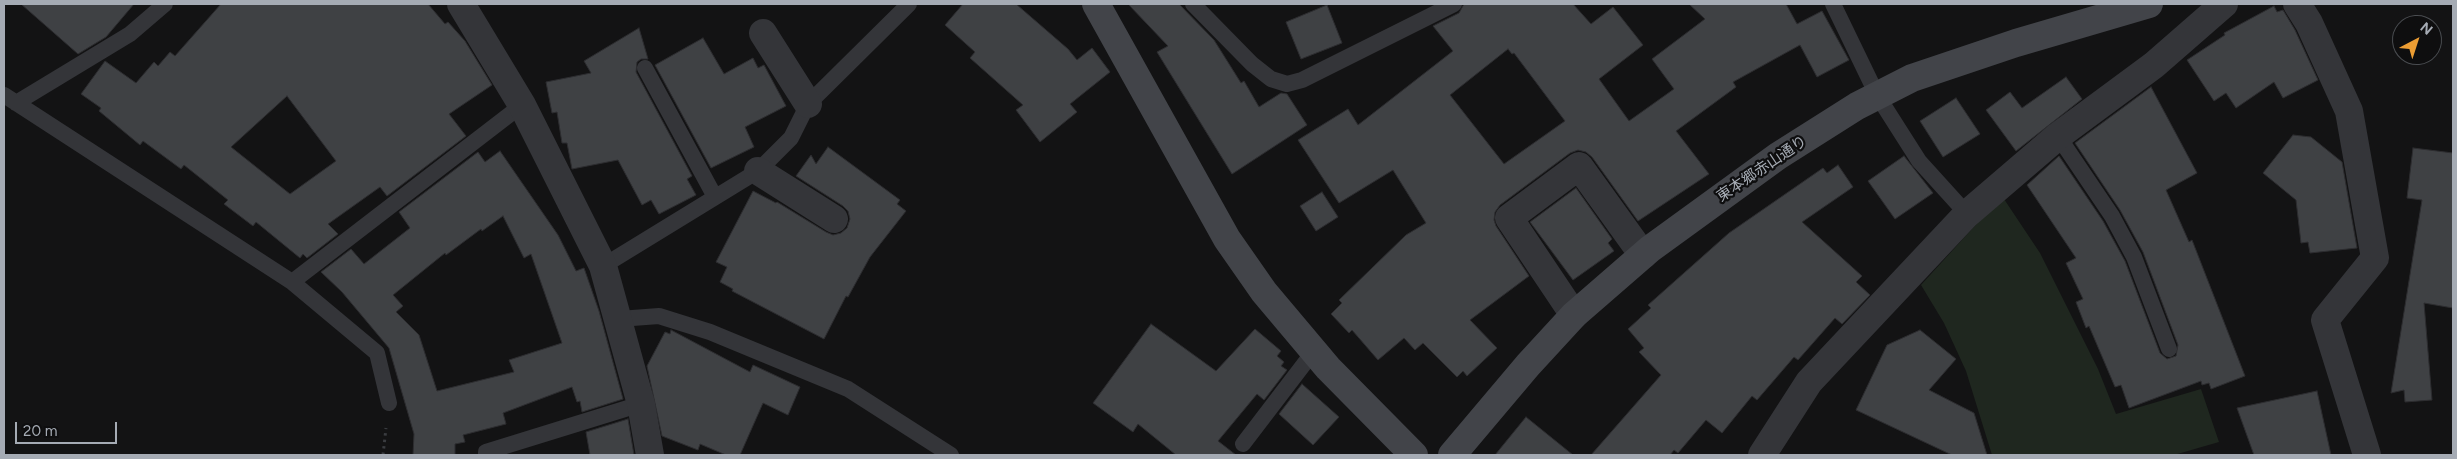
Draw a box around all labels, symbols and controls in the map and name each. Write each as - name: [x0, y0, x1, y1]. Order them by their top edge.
- north arrow: [2392, 15, 2442, 65]
- text: N: [2417, 19, 2436, 39]
- street label: 東本郷赤山通り: [1713, 132, 1811, 206]
- scale bar: [18, 412, 120, 444]
- text: 20 m: [23, 422, 57, 440]

